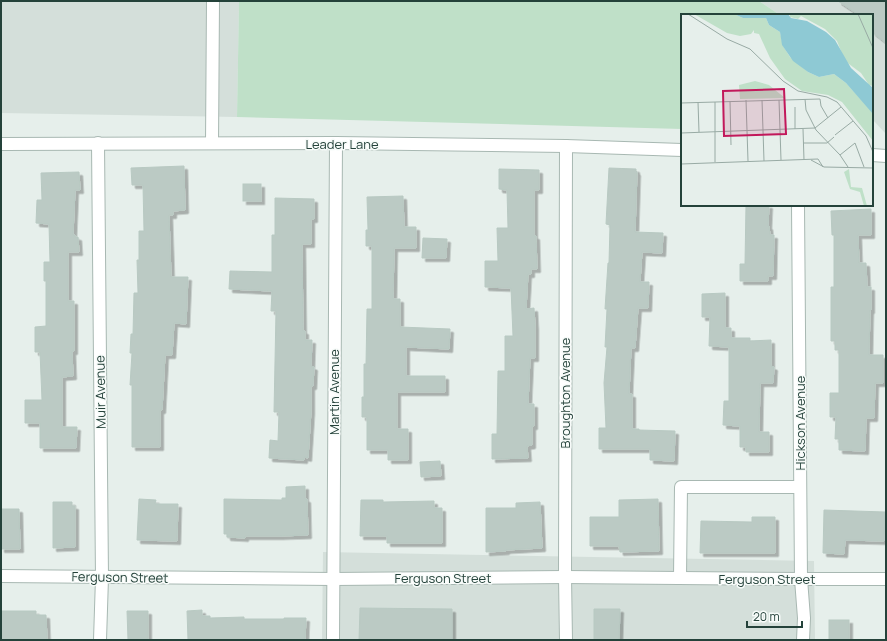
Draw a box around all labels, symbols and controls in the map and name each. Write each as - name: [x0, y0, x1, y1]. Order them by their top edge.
- inset map: [681, 14, 873, 206]
- street label: Leader Lane: [305, 135, 379, 153]
- street label: Broughton Avenue: [556, 337, 574, 448]
- street label: Martin Avenue: [325, 349, 343, 435]
- street label: Muir Avenue: [90, 355, 110, 429]
- street label: Hickson Avenue: [791, 375, 809, 470]
- street label: Ferguson Street: [71, 567, 169, 587]
- street label: Ferguson Street: [395, 569, 491, 587]
- street label: Ferguson Street: [719, 570, 815, 588]
- scale bar: [747, 603, 802, 629]
- text: 20 m: [753, 608, 780, 625]

